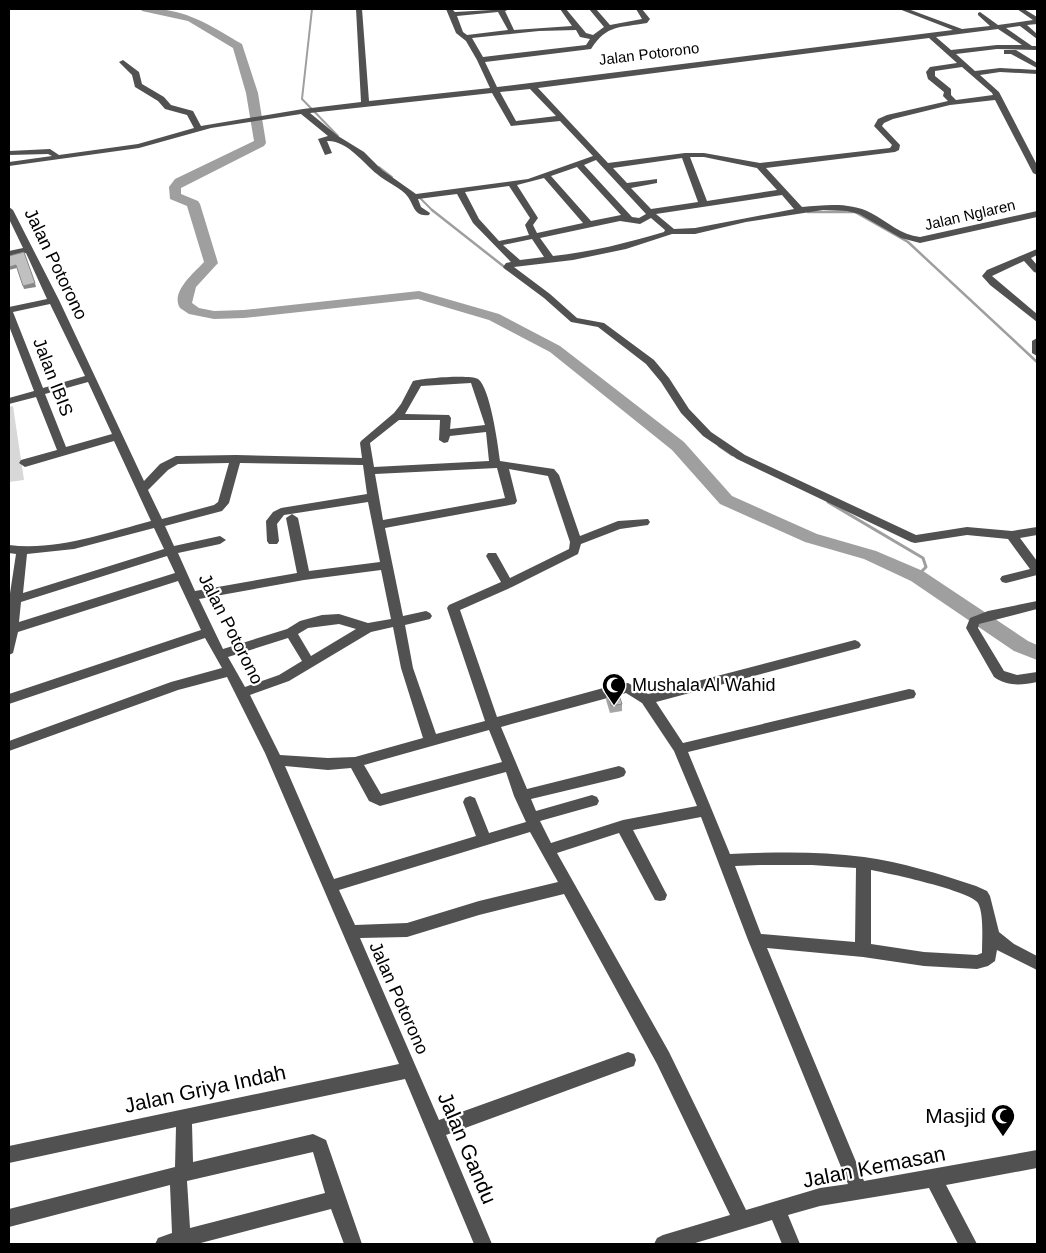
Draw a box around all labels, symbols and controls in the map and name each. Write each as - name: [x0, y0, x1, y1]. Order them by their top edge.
- street label: Jalan Potorono: [598, 39, 700, 68]
- street label: Jalan Nglaren: [923, 196, 1017, 233]
- street label: Jalan Potorono: [20, 205, 92, 323]
- street label: Jalan IBIS: [29, 335, 77, 419]
- street label: Jalan Potorono: [195, 571, 267, 687]
- mosque icon: Mushala Al Wahid: [601, 672, 627, 706]
- place label: Mushala Al Wahid: [632, 675, 775, 695]
- street label: Jalan Potorono: [365, 939, 433, 1057]
- street label: Jalan Griya Indah: [122, 1060, 288, 1117]
- street label: Jalan Gandu: [434, 1088, 501, 1207]
- mosque icon: Masjid: [990, 1103, 1016, 1137]
- place label: Masjid: [925, 1104, 986, 1127]
- street label: Jalan Kemasan: [801, 1141, 947, 1192]

